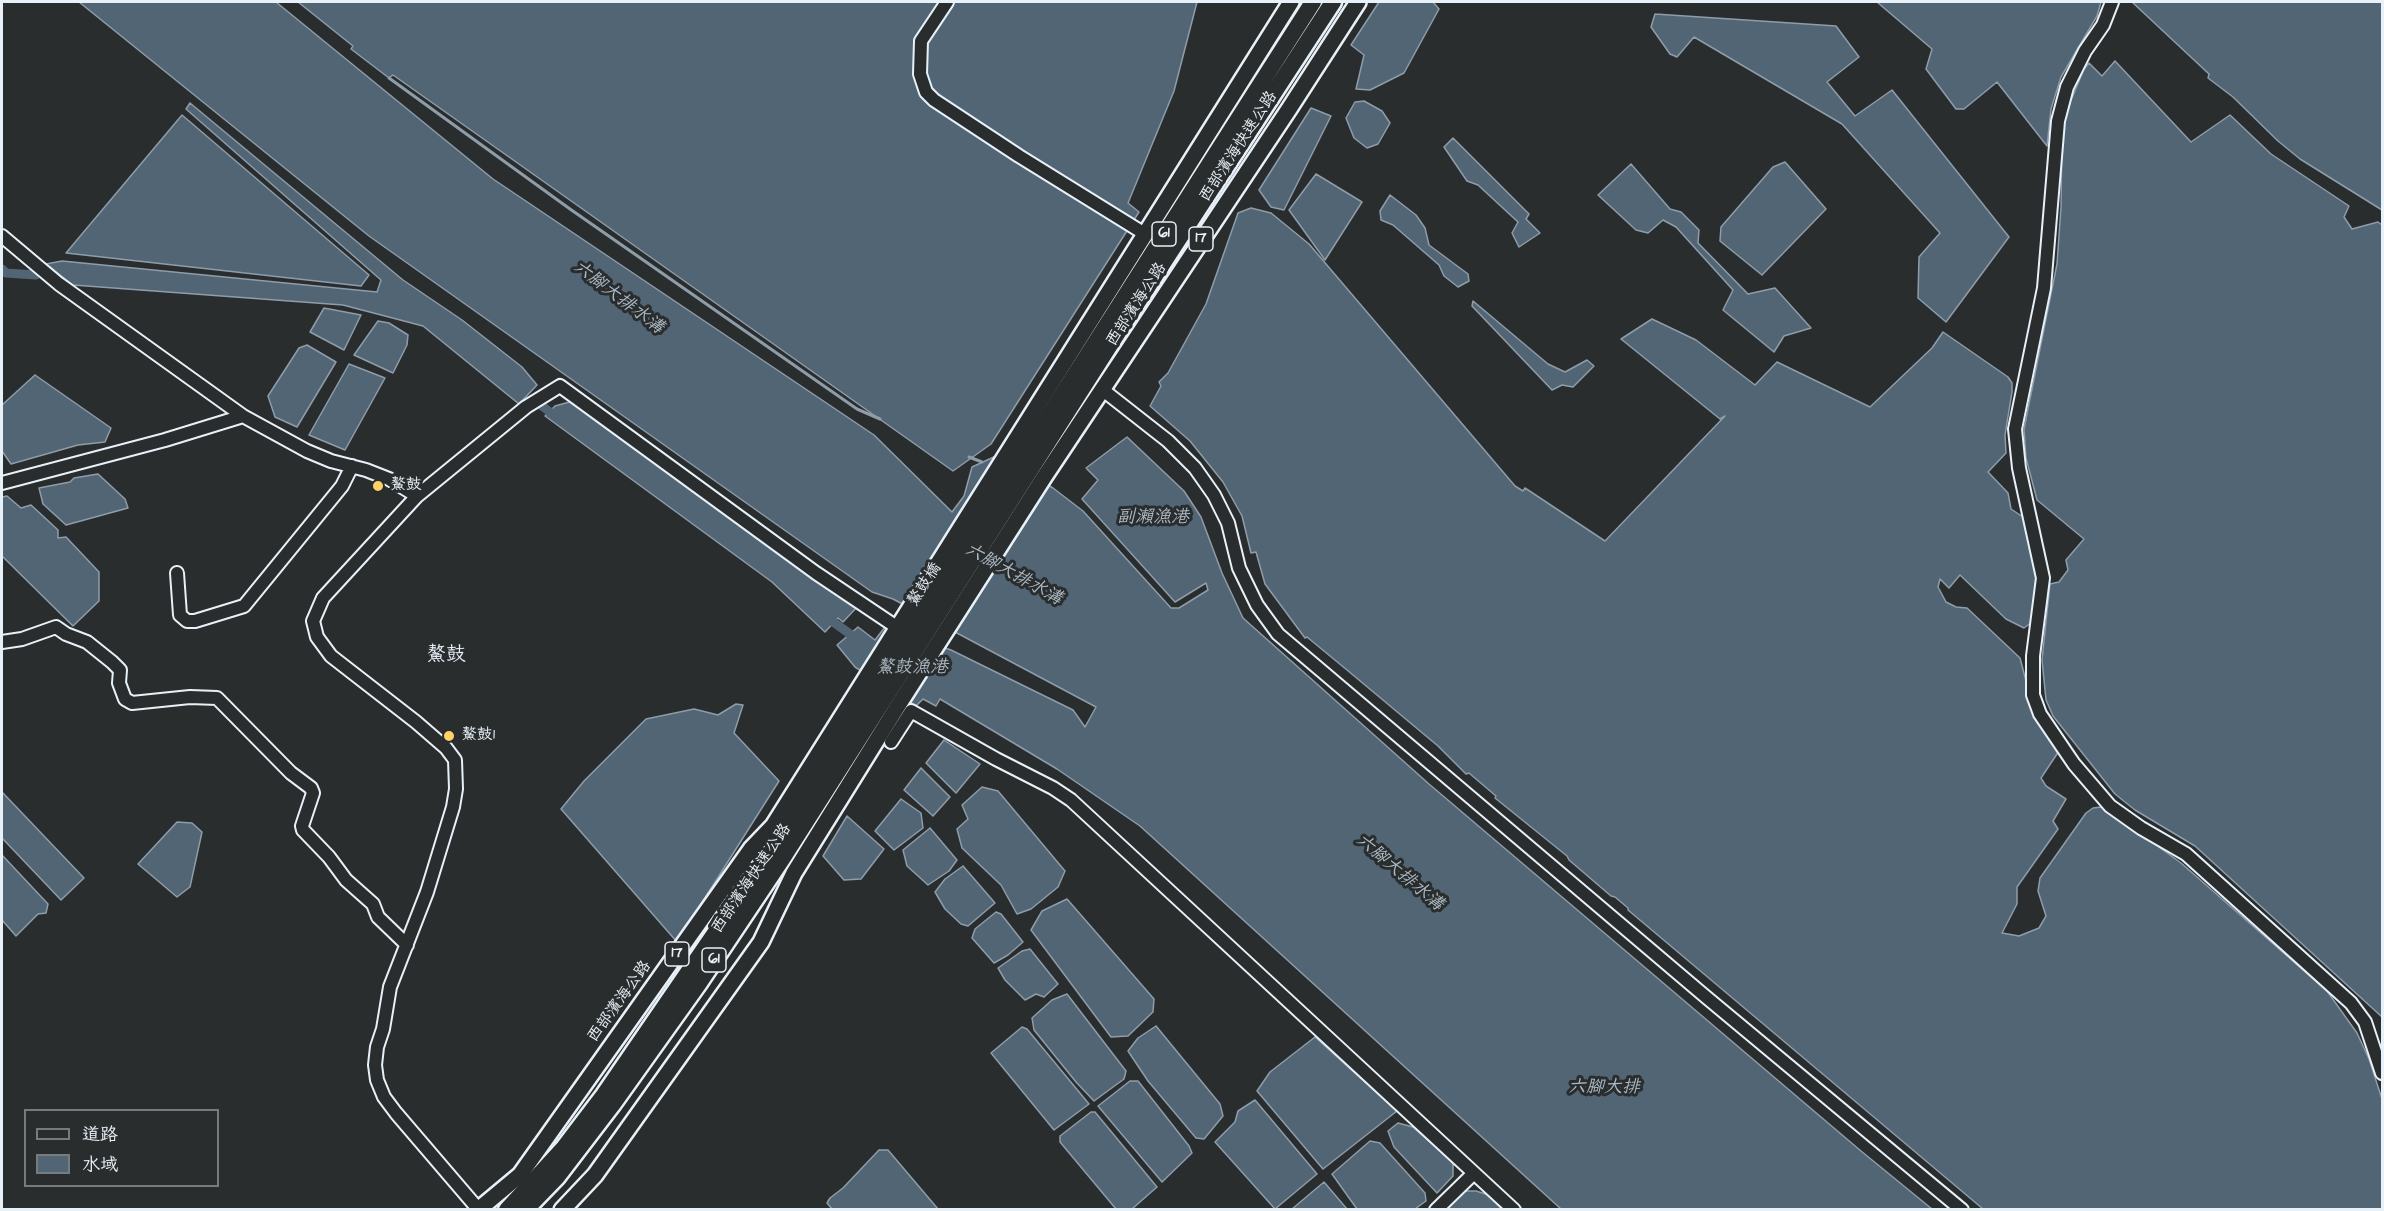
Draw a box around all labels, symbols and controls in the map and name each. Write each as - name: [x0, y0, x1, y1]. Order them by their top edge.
- street label: 西部濱海快速公路: [1196, 88, 1282, 206]
- road number: 61: [1152, 222, 1176, 246]
- road number: 17: [1189, 227, 1213, 251]
- water label: 六腳大排水溝: [568, 257, 668, 339]
- street label: 西部濱海公路: [1103, 260, 1171, 350]
- place label: 鰲鼓: [390, 476, 422, 496]
- marker: 鰲鼓: [371, 479, 385, 493]
- water label: 副瀨漁港: [1117, 507, 1189, 529]
- water label: 六腳大排水溝: [961, 539, 1065, 611]
- street label: 鰲鼓橋: [904, 560, 946, 610]
- district label: 鰲鼓: [426, 644, 466, 668]
- water label: 鰲鼓漁港: [876, 657, 948, 679]
- place label: 鰲鼓1: [461, 726, 495, 746]
- marker: 鰲鼓1: [442, 729, 456, 743]
- street label: 西部濱海快速公路: [708, 821, 796, 937]
- water label: 六腳大排水溝: [1351, 830, 1447, 916]
- road number: 17: [665, 942, 689, 966]
- road number: 61: [702, 948, 726, 972]
- street label: 西部濱海公路: [584, 958, 656, 1046]
- water label: 六腳大排: [1568, 1077, 1640, 1099]
- legend: [24, 1109, 219, 1187]
- text: 道路: [82, 1122, 118, 1147]
- text: 水域: [82, 1152, 118, 1177]

